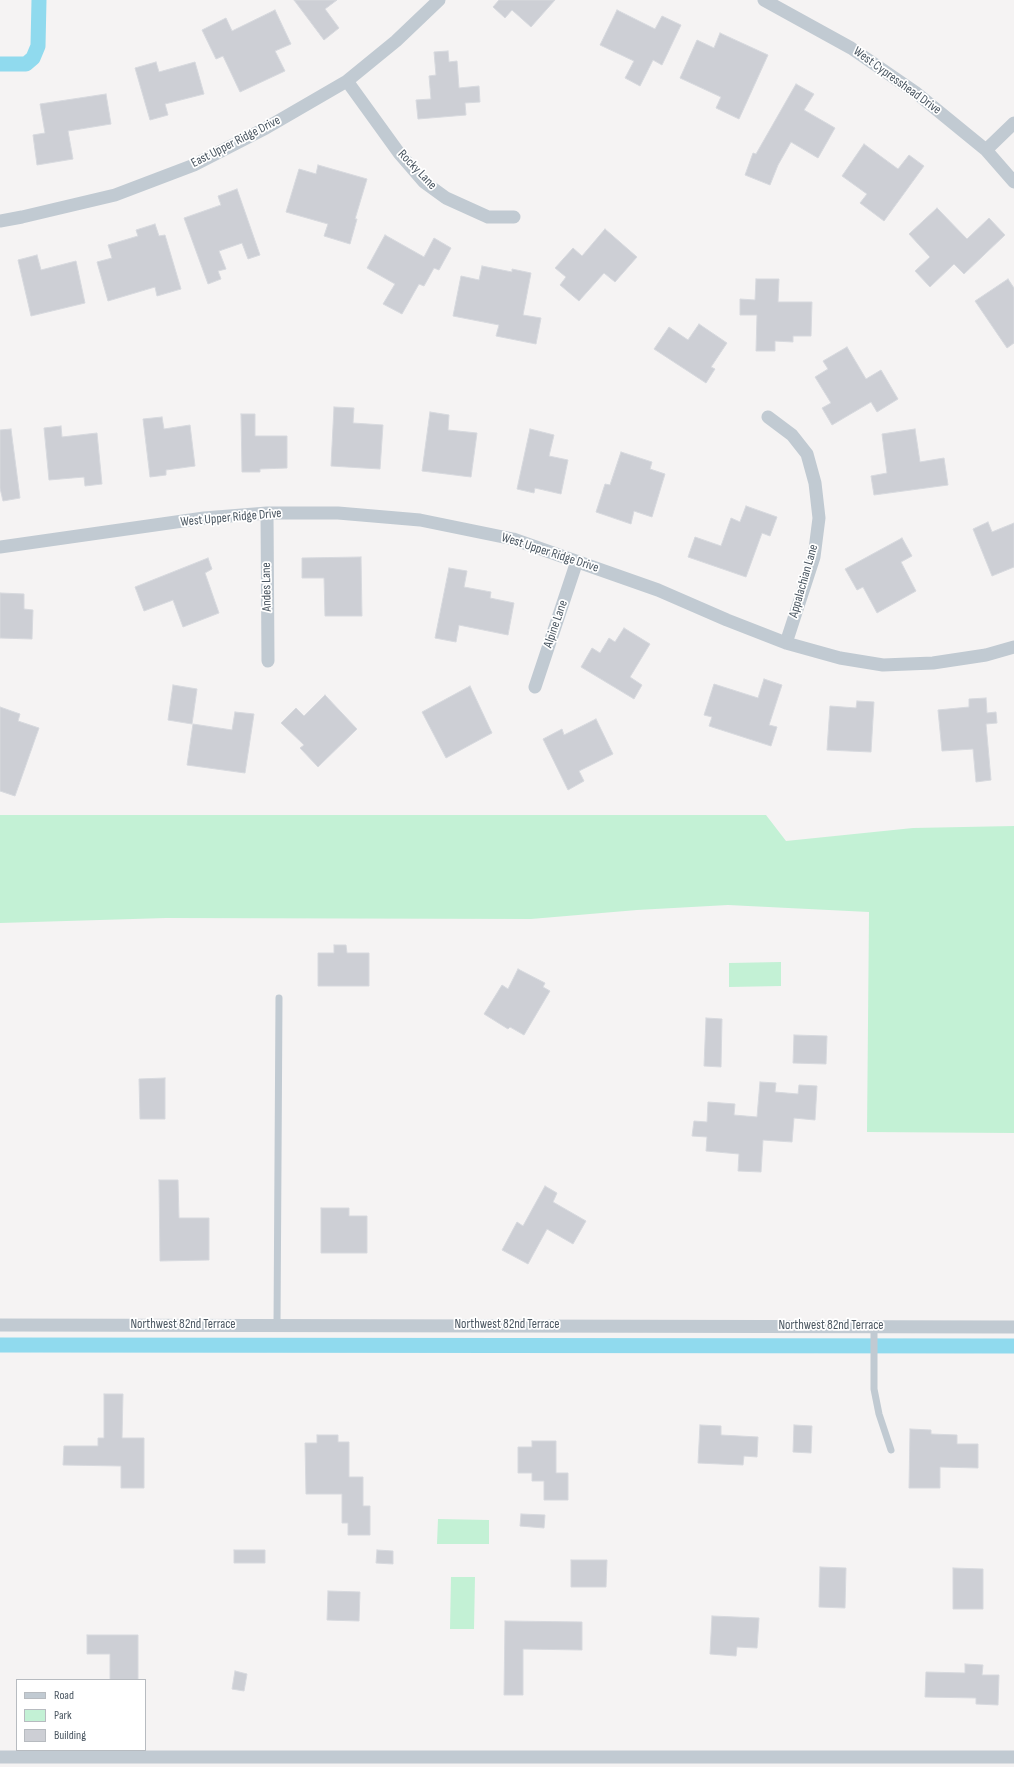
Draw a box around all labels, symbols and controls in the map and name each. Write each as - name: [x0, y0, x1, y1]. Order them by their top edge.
- street label: West Cypresshead Drive: [850, 44, 944, 118]
- street label: East Upper Ridge Drive: [189, 113, 283, 171]
- street label: Rocky Lane: [394, 147, 440, 193]
- street label: West Upper Ridge Drive: [180, 506, 282, 530]
- street label: West Upper Ridge Drive: [499, 530, 601, 576]
- street label: Appalachian Lane: [786, 543, 822, 619]
- street label: Andes Lane: [259, 562, 275, 612]
- street label: Alpine Lane: [541, 598, 571, 650]
- street label: Northwest 82nd Terrace: [130, 1317, 236, 1333]
- street label: Northwest 82nd Terrace: [454, 1317, 560, 1333]
- street label: Northwest 82nd Terrace: [778, 1318, 884, 1334]
- legend: [16, 1679, 146, 1751]
- text: Road: [54, 1688, 74, 1703]
- text: Park: [54, 1708, 72, 1723]
- text: Building: [54, 1728, 86, 1743]

